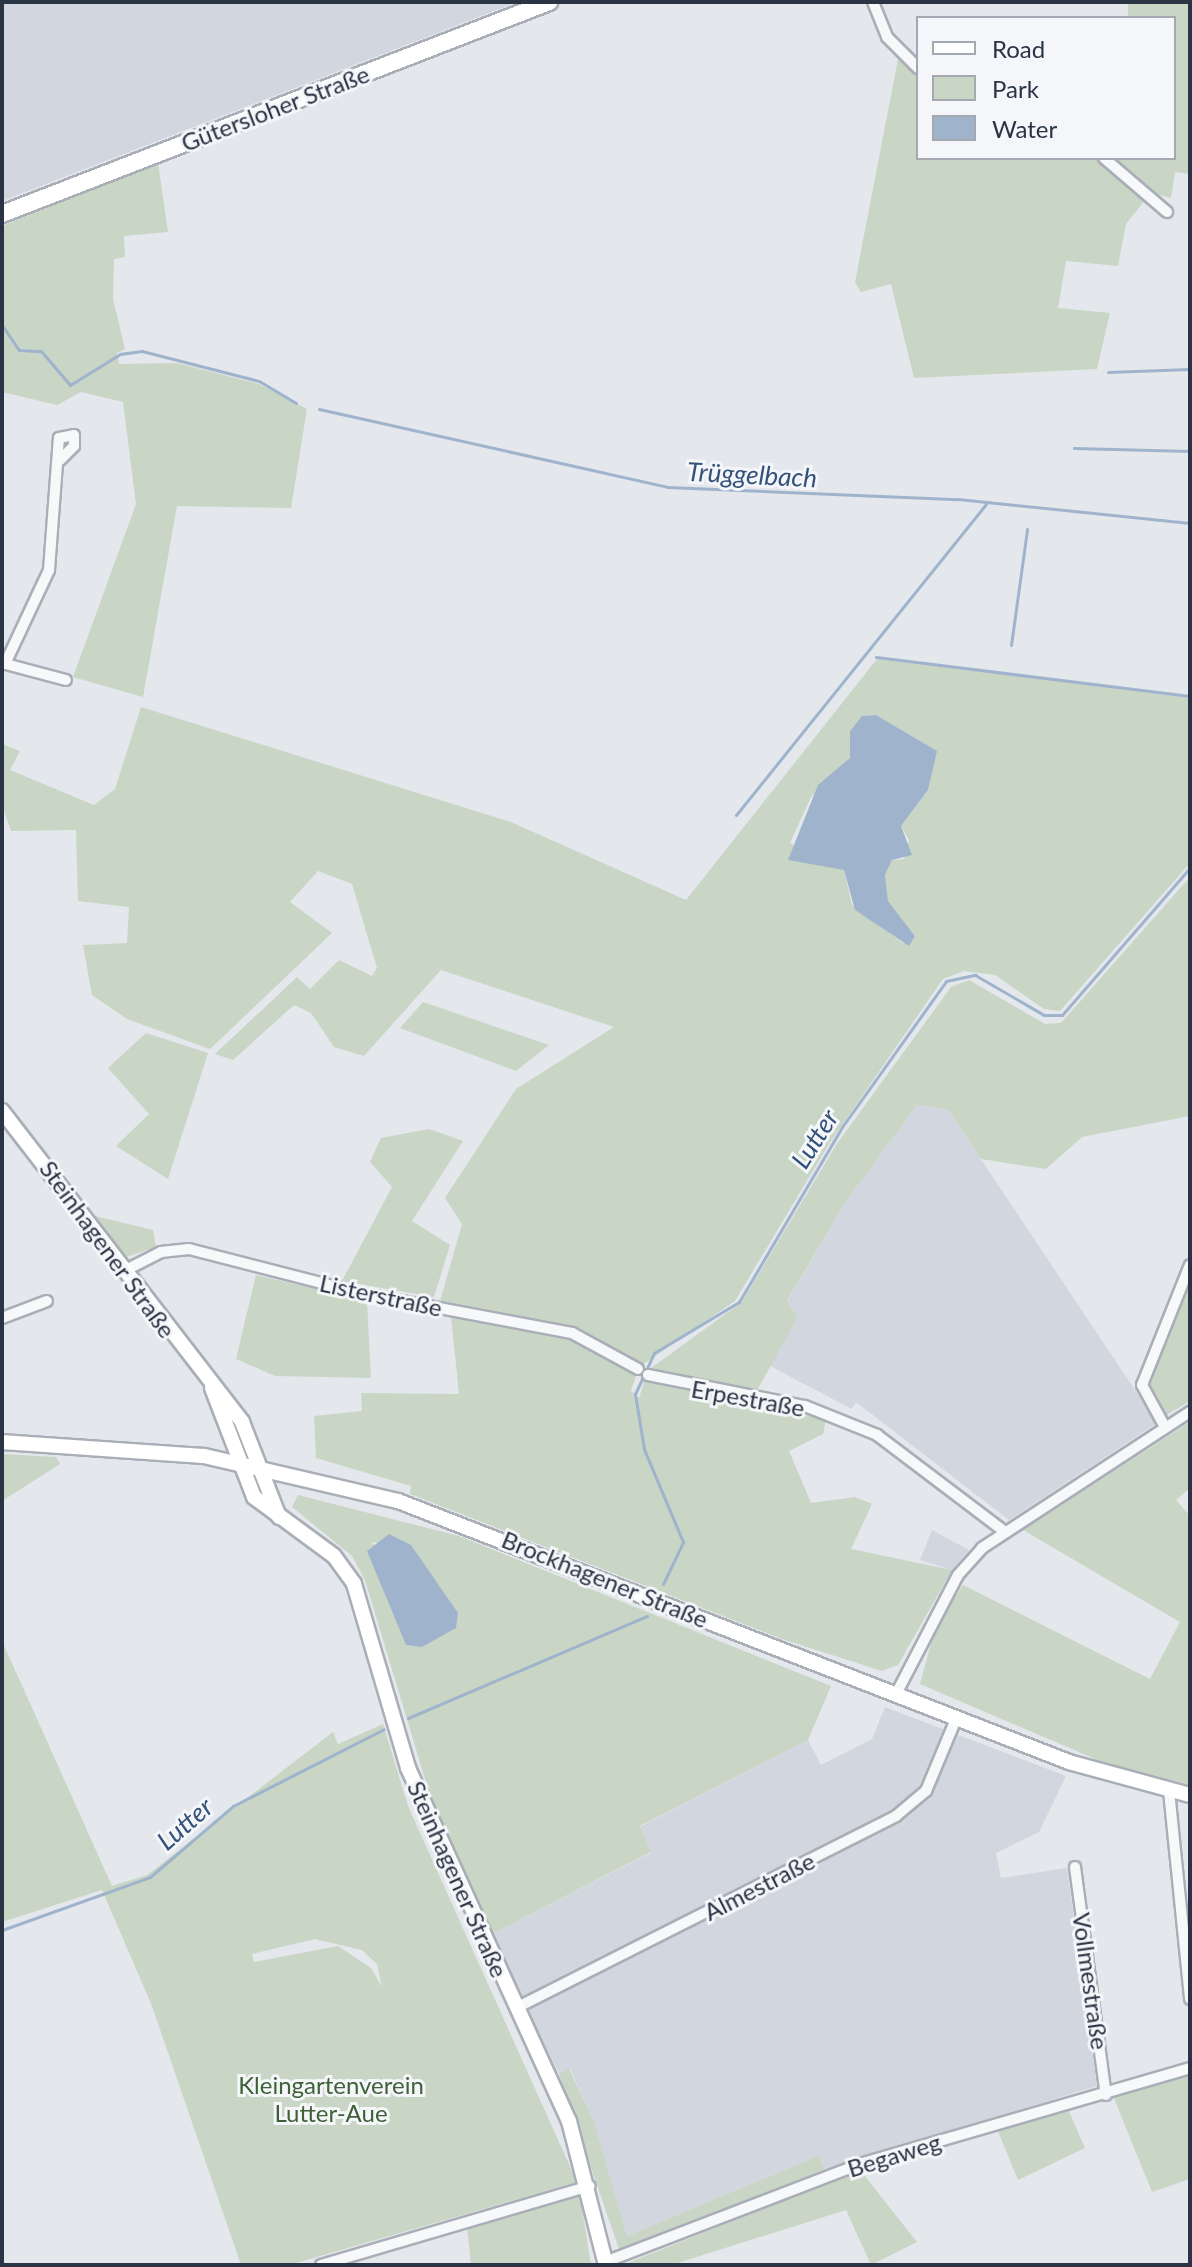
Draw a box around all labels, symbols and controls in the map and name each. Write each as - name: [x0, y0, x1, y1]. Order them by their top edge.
- legend: [916, 16, 1176, 160]
- text: Road: [992, 34, 1045, 63]
- street label: Gütersloher Straße: [177, 59, 373, 157]
- text: Park: [992, 74, 1039, 103]
- text: Water: [992, 114, 1057, 143]
- water label: Trüggelbach: [686, 456, 818, 494]
- water label: Lutter: [785, 1104, 845, 1174]
- street label: Steinhagener Straße: [34, 1155, 182, 1343]
- street label: Listerstraße: [317, 1268, 445, 1322]
- street label: Erpestraße: [689, 1374, 807, 1422]
- street label: Brockhagener Straße: [498, 1524, 712, 1634]
- street label: Steinhagener Straße: [402, 1776, 514, 1982]
- water label: Lutter: [151, 1791, 219, 1857]
- street label: Almestraße: [699, 1846, 819, 1926]
- street label: Vollmestraße: [1067, 1911, 1115, 2051]
- park label: Kleingartenverein Lutter-Aue: [238, 2071, 424, 2127]
- street label: Begaweg: [844, 2127, 944, 2183]

